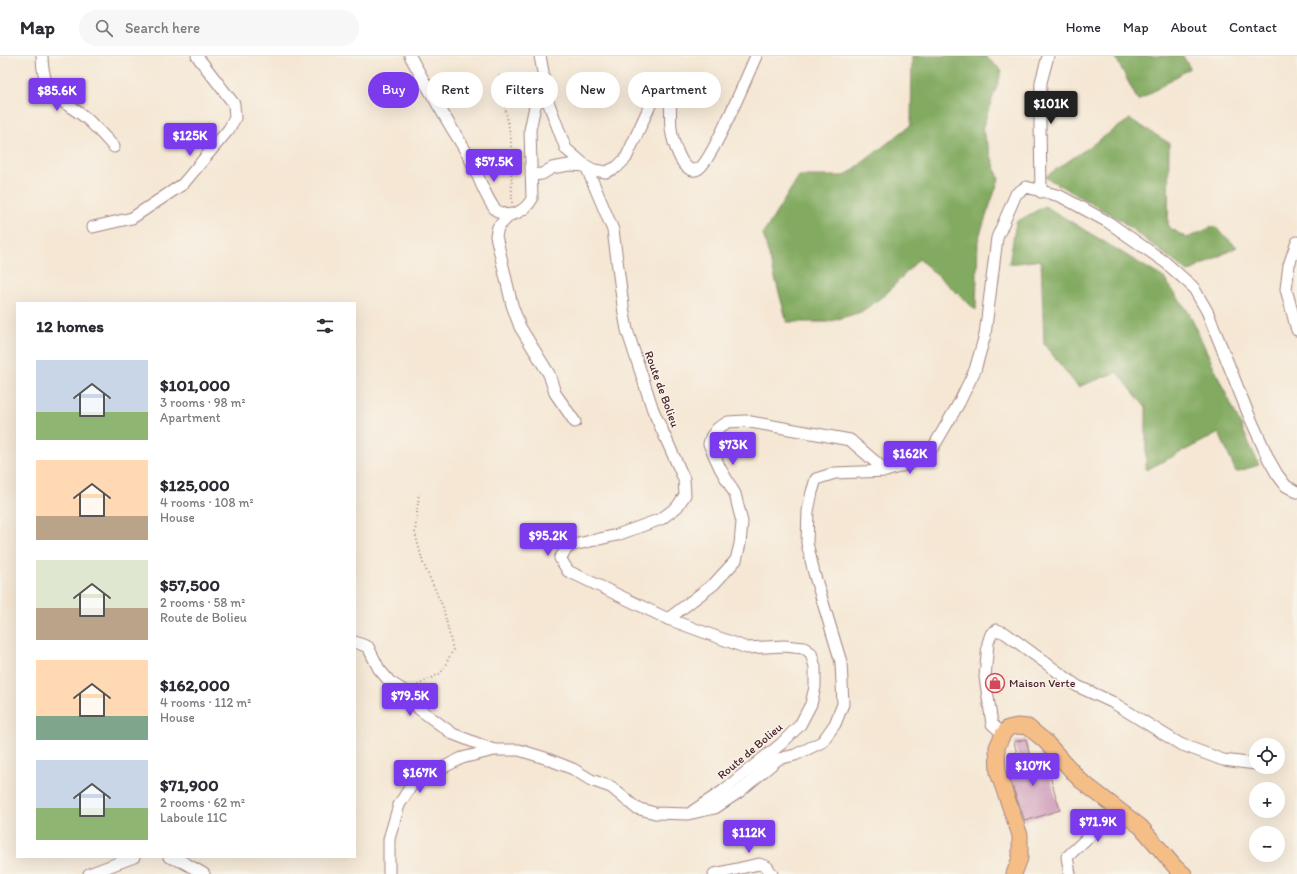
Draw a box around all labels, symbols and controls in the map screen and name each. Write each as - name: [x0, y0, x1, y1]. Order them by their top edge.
- search box: [79, 10, 359, 46]
- text: Map: [20, 16, 55, 39]
- icon: search: [93, 17, 115, 39]
- text: Search here: [125, 19, 200, 37]
- text: Home: [1066, 19, 1101, 36]
- text: Map: [1123, 19, 1149, 36]
- text: About: [1171, 19, 1207, 36]
- text: Contact: [1229, 19, 1277, 36]
- chip: Buy: [368, 72, 419, 108]
- chip: Rent: [427, 72, 483, 108]
- chip: Filters: [491, 72, 558, 108]
- chip: New: [566, 72, 620, 108]
- chip: Apartment: [628, 72, 721, 108]
- pin: $85.6K: [24, 78, 90, 112]
- text: $85.6K: [38, 83, 76, 98]
- pin: $101K: [1023, 91, 1079, 125]
- text: $101K: [1034, 96, 1068, 111]
- pin: $125K: [162, 123, 218, 157]
- text: $125K: [173, 128, 207, 143]
- pin: $57.5K: [461, 149, 527, 183]
- text: $57.5K: [475, 154, 513, 169]
- icon: filters: [314, 315, 336, 337]
- text: 12 homes: [36, 316, 104, 336]
- street label: Route de Bolieu: [642, 349, 682, 430]
- text: $101,000: [160, 375, 230, 395]
- icon: home: [68, 376, 116, 424]
- text: 3 rooms · 98 m²: [160, 395, 246, 410]
- text: Apartment: [160, 410, 221, 425]
- pin: $73K: [709, 432, 757, 466]
- text: $73K: [719, 437, 747, 452]
- pin: $162K: [882, 441, 938, 475]
- text: $162K: [893, 446, 927, 461]
- text: $125,000: [160, 475, 230, 495]
- icon: home: [68, 476, 116, 524]
- text: 4 rooms · 108 m²: [160, 495, 254, 510]
- text: House: [160, 510, 195, 525]
- pin: $95.2K: [515, 523, 581, 557]
- text: $95.2K: [529, 528, 567, 543]
- text: $57,500: [160, 575, 220, 595]
- icon: home: [68, 576, 116, 624]
- text: 2 rooms · 58 m²: [160, 595, 245, 610]
- text: Route de Bolieu: [160, 610, 247, 625]
- shop icon: Maison Verte: [984, 672, 1006, 694]
- text: $162,000: [160, 675, 230, 695]
- icon: home: [68, 676, 116, 724]
- place label: Maison Verte: [1009, 676, 1076, 690]
- pin: $79.5K: [377, 683, 443, 717]
- text: $79.5K: [391, 688, 429, 703]
- text: 4 rooms · 112 m²: [160, 695, 251, 710]
- text: House: [160, 710, 195, 725]
- street label: Route de Bolieu: [715, 720, 786, 782]
- map controls: [1249, 738, 1285, 862]
- button: locate: [1249, 738, 1285, 774]
- pin: $107K: [1005, 753, 1061, 787]
- text: $107K: [1015, 758, 1051, 773]
- pin: $167K: [392, 760, 448, 794]
- text: $167K: [403, 765, 437, 780]
- text: $71,900: [160, 775, 219, 795]
- icon: home: [68, 776, 116, 824]
- button: +: [1249, 782, 1285, 818]
- text: 2 rooms · 62 m²: [160, 795, 245, 810]
- pin: $71.9K: [1065, 809, 1131, 843]
- text: Laboule 11C: [160, 810, 227, 825]
- text: $71.9K: [1079, 814, 1117, 829]
- pin: $112K: [721, 820, 777, 854]
- text: $112K: [732, 825, 766, 840]
- button: −: [1249, 826, 1285, 862]

